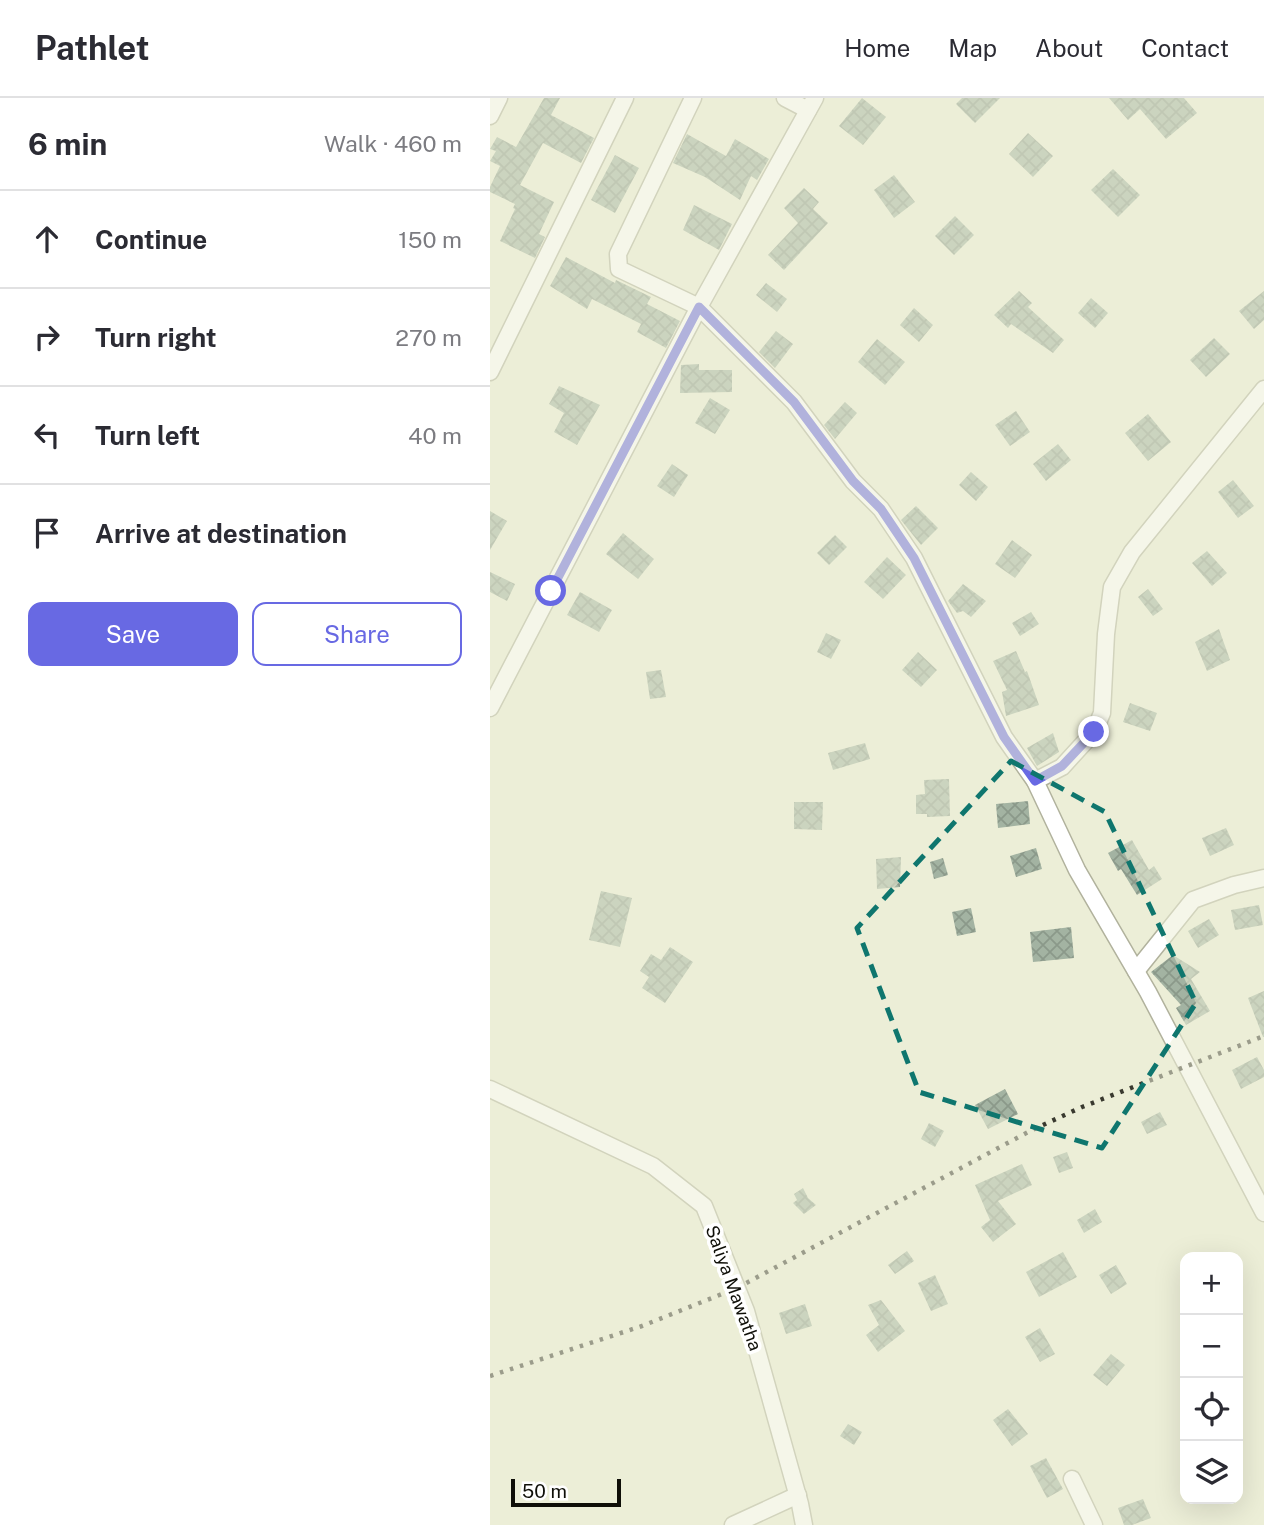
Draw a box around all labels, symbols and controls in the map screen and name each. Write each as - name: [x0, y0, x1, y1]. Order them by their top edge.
- text: Pathlet: [35, 29, 150, 67]
- text: Home: [844, 34, 910, 62]
- text: Map: [948, 34, 997, 62]
- text: About: [1035, 34, 1103, 62]
- text: Contact: [1141, 34, 1229, 62]
- text: 6 min: [28, 126, 107, 162]
- text: Walk · 460 m: [324, 130, 462, 157]
- icon: ahead: [28, 220, 66, 258]
- text: Continue: [95, 224, 207, 255]
- text: 150 m: [398, 226, 462, 253]
- icon: right: [28, 318, 66, 356]
- text: Turn right: [95, 322, 217, 353]
- text: 270 m: [395, 324, 462, 351]
- icon: left: [28, 416, 66, 454]
- text: Turn left: [95, 420, 200, 451]
- text: 40 m: [408, 422, 462, 449]
- icon: arrive: [28, 514, 66, 552]
- text: Arrive at destination: [95, 518, 347, 549]
- route start: [535, 575, 566, 606]
- button: Save: [28, 602, 238, 666]
- button: Share: [252, 602, 462, 666]
- route end: [1078, 716, 1109, 747]
- street label: Saliya Mawatha: [702, 1223, 766, 1353]
- map controls: [1180, 1252, 1243, 1504]
- button: +: [1180, 1252, 1243, 1315]
- button: −: [1180, 1315, 1243, 1378]
- button: locate: [1180, 1378, 1243, 1441]
- button: layers: [1180, 1441, 1243, 1504]
- scale bar: [511, 1476, 621, 1508]
- text: 50 m: [522, 1480, 567, 1502]

